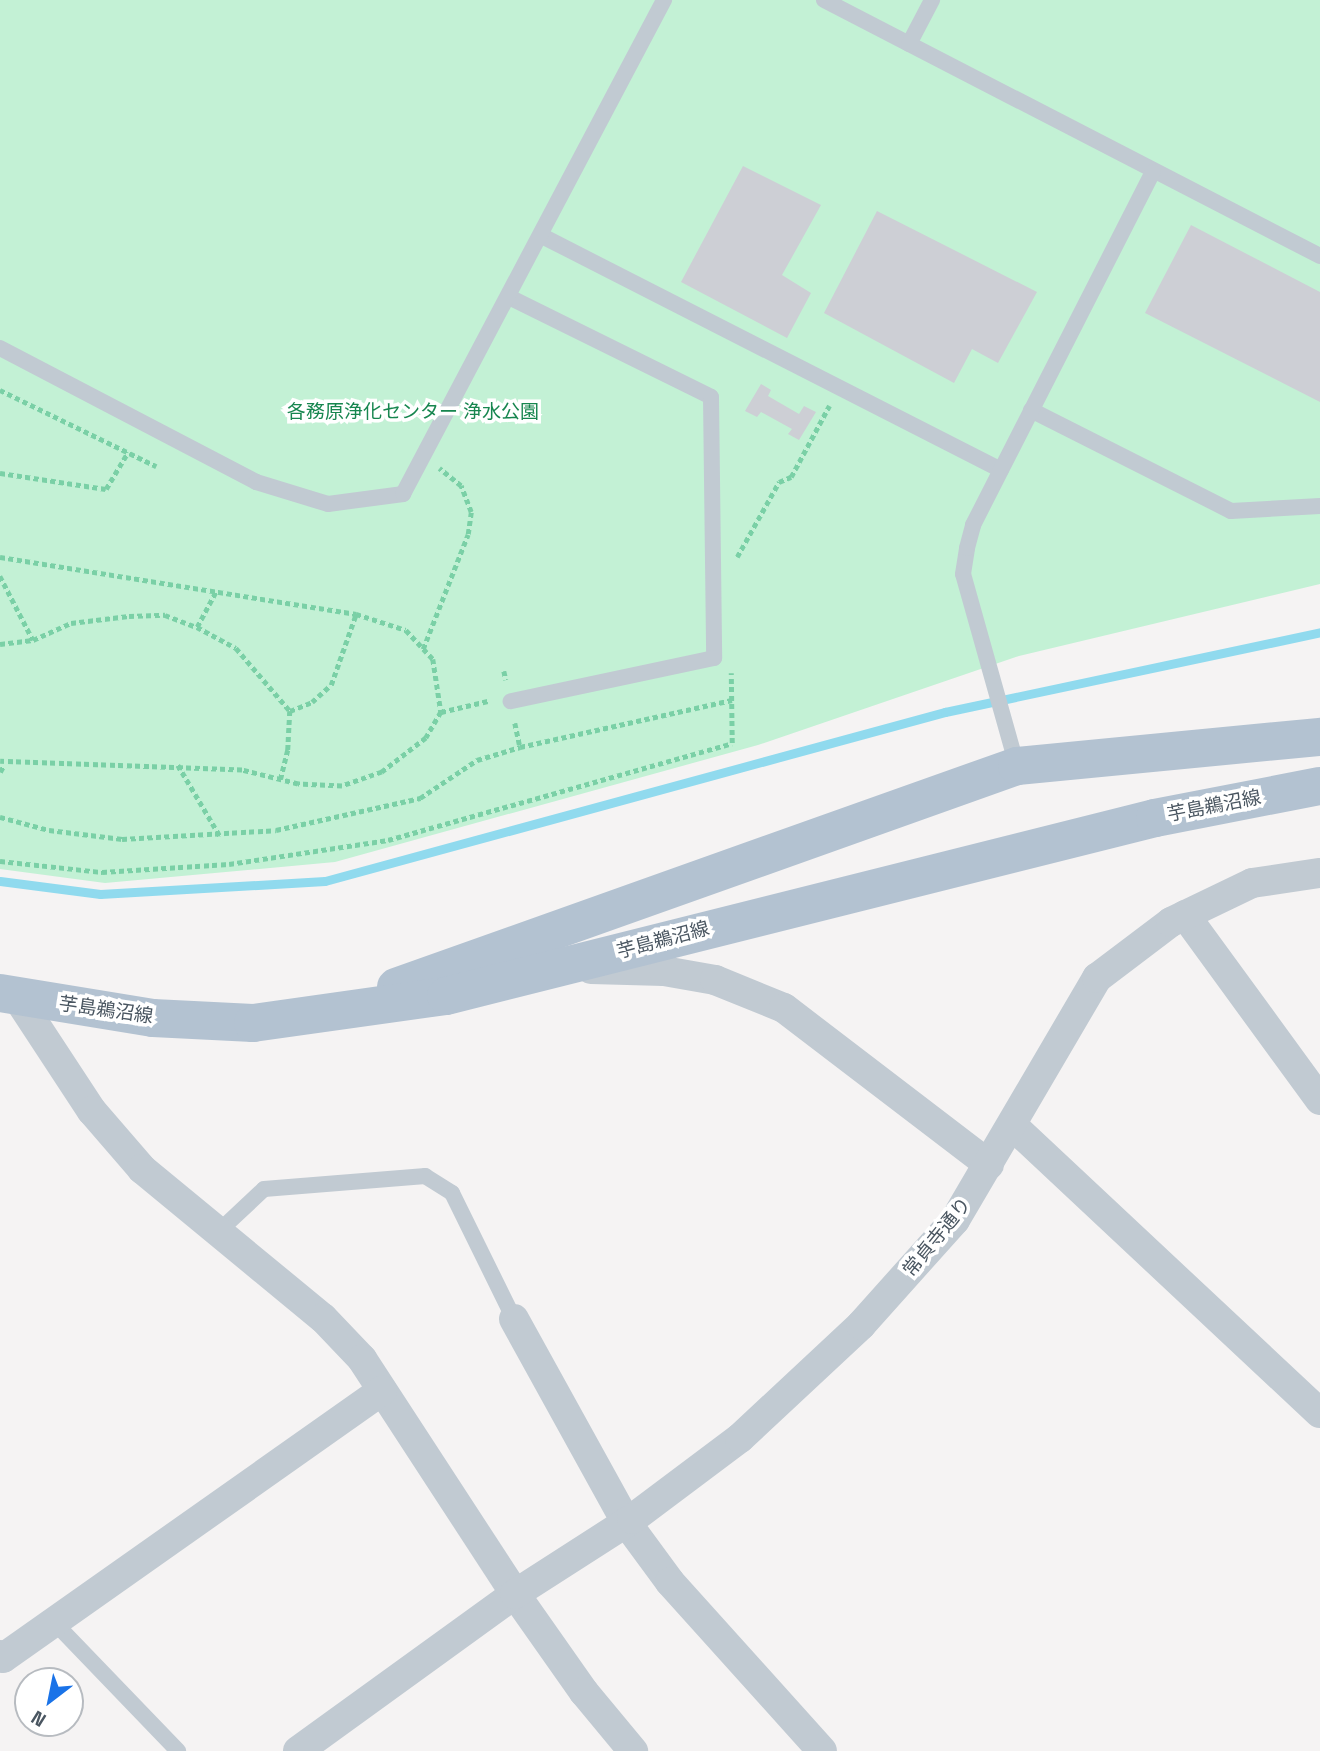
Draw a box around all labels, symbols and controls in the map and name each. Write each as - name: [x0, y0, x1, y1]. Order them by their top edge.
- park label: 各務原浄化センター 浄水公園: [287, 401, 539, 423]
- street label: 芋島鵜沼線: [1165, 786, 1263, 826]
- street label: 芋島鵜沼線: [614, 917, 712, 963]
- street label: 芋島鵜沼線: [57, 992, 155, 1028]
- street label: 常貞寺通り: [898, 1193, 976, 1281]
- north arrow: [14, 1667, 84, 1737]
- text: N: [27, 1705, 51, 1733]

